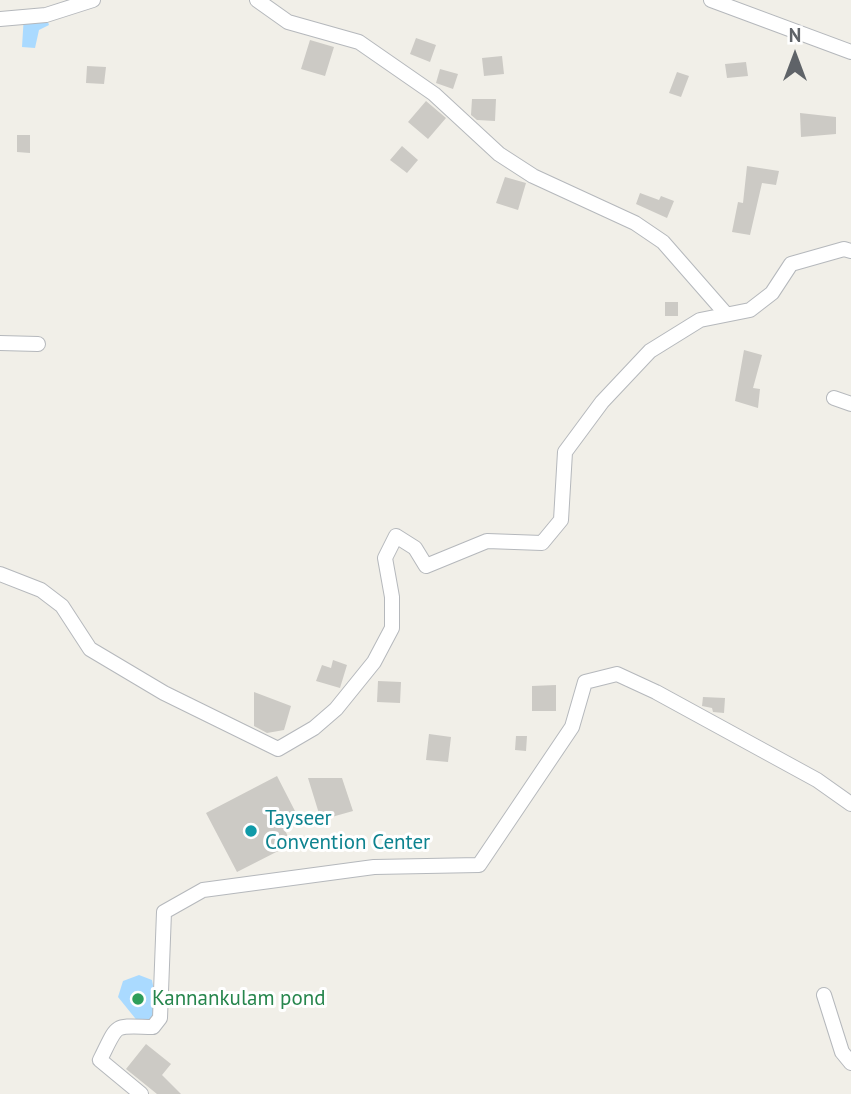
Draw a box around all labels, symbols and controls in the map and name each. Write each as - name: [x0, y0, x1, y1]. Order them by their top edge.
- north arrow: [760, 21, 830, 91]
- text: N: [789, 23, 801, 47]
- place label: Tayseer Convention Center: [265, 806, 430, 856]
- marker: Tayseer Convention Center: [243, 823, 259, 839]
- place label: Kannankulam pond: [152, 986, 326, 1012]
- marker: Kannankulam pond: [130, 991, 146, 1007]

